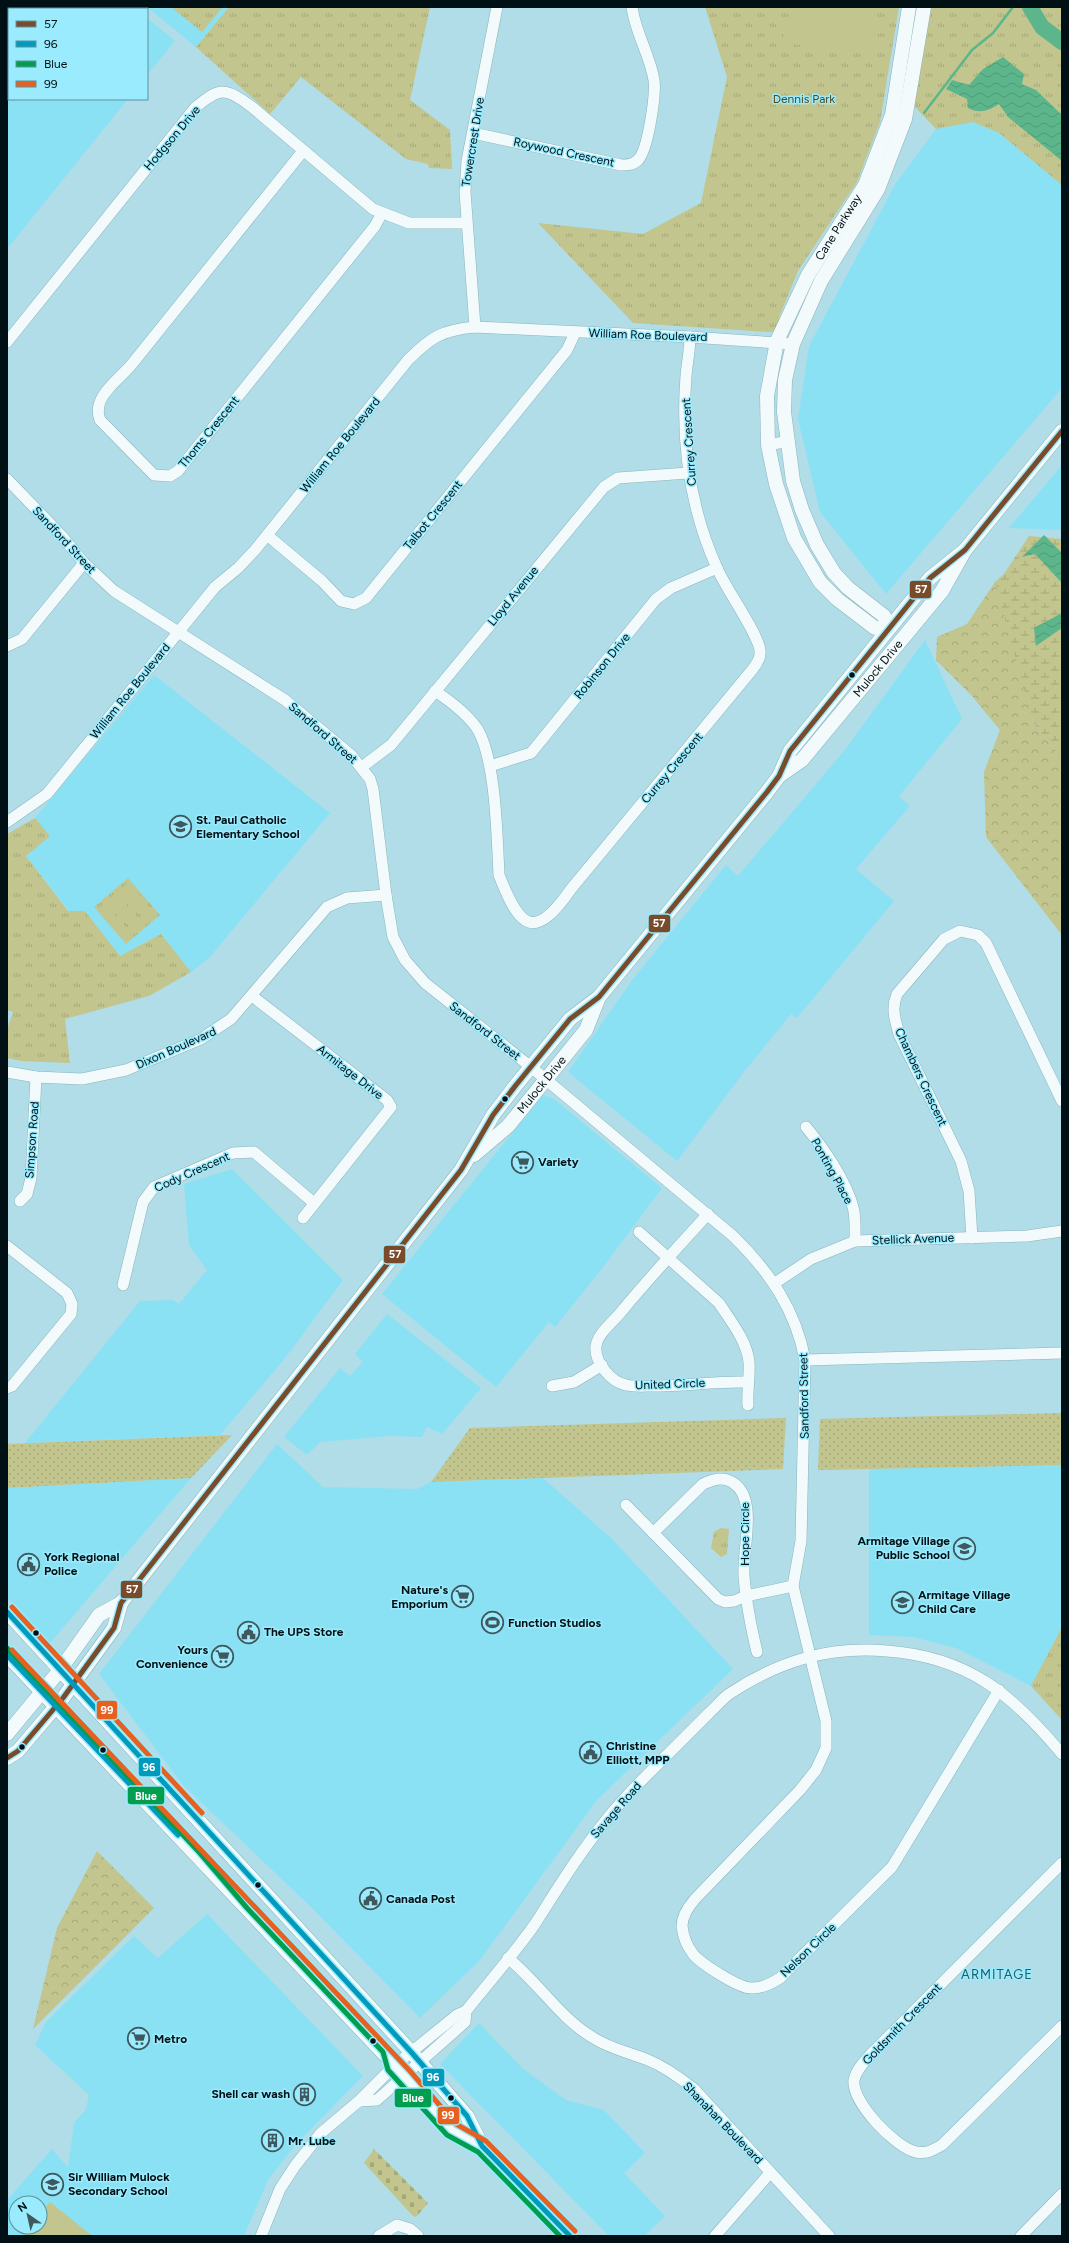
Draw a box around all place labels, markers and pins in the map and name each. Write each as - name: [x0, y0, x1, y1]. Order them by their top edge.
- unlabelled marker: [847, 670, 857, 680]
- place label: St. Paul Catholic Elementary School: [196, 813, 300, 841]
- school or university icon: St. Paul Catholic Elementary School: [167, 814, 193, 840]
- unlabelled marker: [500, 1094, 510, 1104]
- supermarket icon: Variety: [509, 1149, 535, 1175]
- place label: Variety: [538, 1155, 579, 1169]
- place label: Armitage Village Public School: [857, 1534, 950, 1562]
- school or university icon: Armitage Village Public School: [952, 1535, 978, 1561]
- place label: York Regional Police: [44, 1550, 119, 1578]
- public building icon: York Regional Police: [15, 1551, 41, 1577]
- place label: Nature's Emporium: [391, 1583, 448, 1611]
- supermarket icon: Nature's Emporium: [450, 1584, 476, 1610]
- place label: Armitage Village Child Care: [918, 1588, 1011, 1616]
- school or university icon: Armitage Village Child Care: [890, 1589, 916, 1615]
- sports icon: Function Studios: [479, 1610, 505, 1636]
- place label: Function Studios: [508, 1616, 602, 1630]
- public building icon: The UPS Store: [235, 1619, 261, 1645]
- place label: The UPS Store: [264, 1625, 344, 1639]
- unlabelled marker: [31, 1628, 41, 1638]
- place label: Yours Convenience: [136, 1643, 208, 1671]
- supermarket icon: Yours Convenience: [210, 1644, 236, 1670]
- place label: Christine Elliott, MPP: [606, 1739, 670, 1767]
- public building icon: Christine Elliott, MPP: [578, 1740, 604, 1766]
- unlabelled marker: [17, 1742, 27, 1752]
- unlabelled marker: [98, 1745, 108, 1755]
- unlabelled marker: [253, 1880, 263, 1890]
- public building icon: Canada Post: [358, 1886, 384, 1912]
- place label: Canada Post: [386, 1892, 455, 1906]
- supermarket icon: Metro: [126, 2026, 152, 2052]
- place label: Metro: [154, 2032, 187, 2046]
- unlabelled marker: [368, 2036, 378, 2046]
- building icon: Shell car wash: [292, 2081, 318, 2107]
- place label: Shell car wash: [211, 2087, 290, 2101]
- unlabelled marker: [446, 2093, 456, 2103]
- building icon: Mr. Lube: [259, 2128, 285, 2154]
- place label: Mr. Lube: [288, 2134, 336, 2148]
- place label: Sir William Mulock Secondary School: [68, 2170, 170, 2198]
- school or university icon: Sir William Mulock Secondary School: [39, 2171, 65, 2197]

